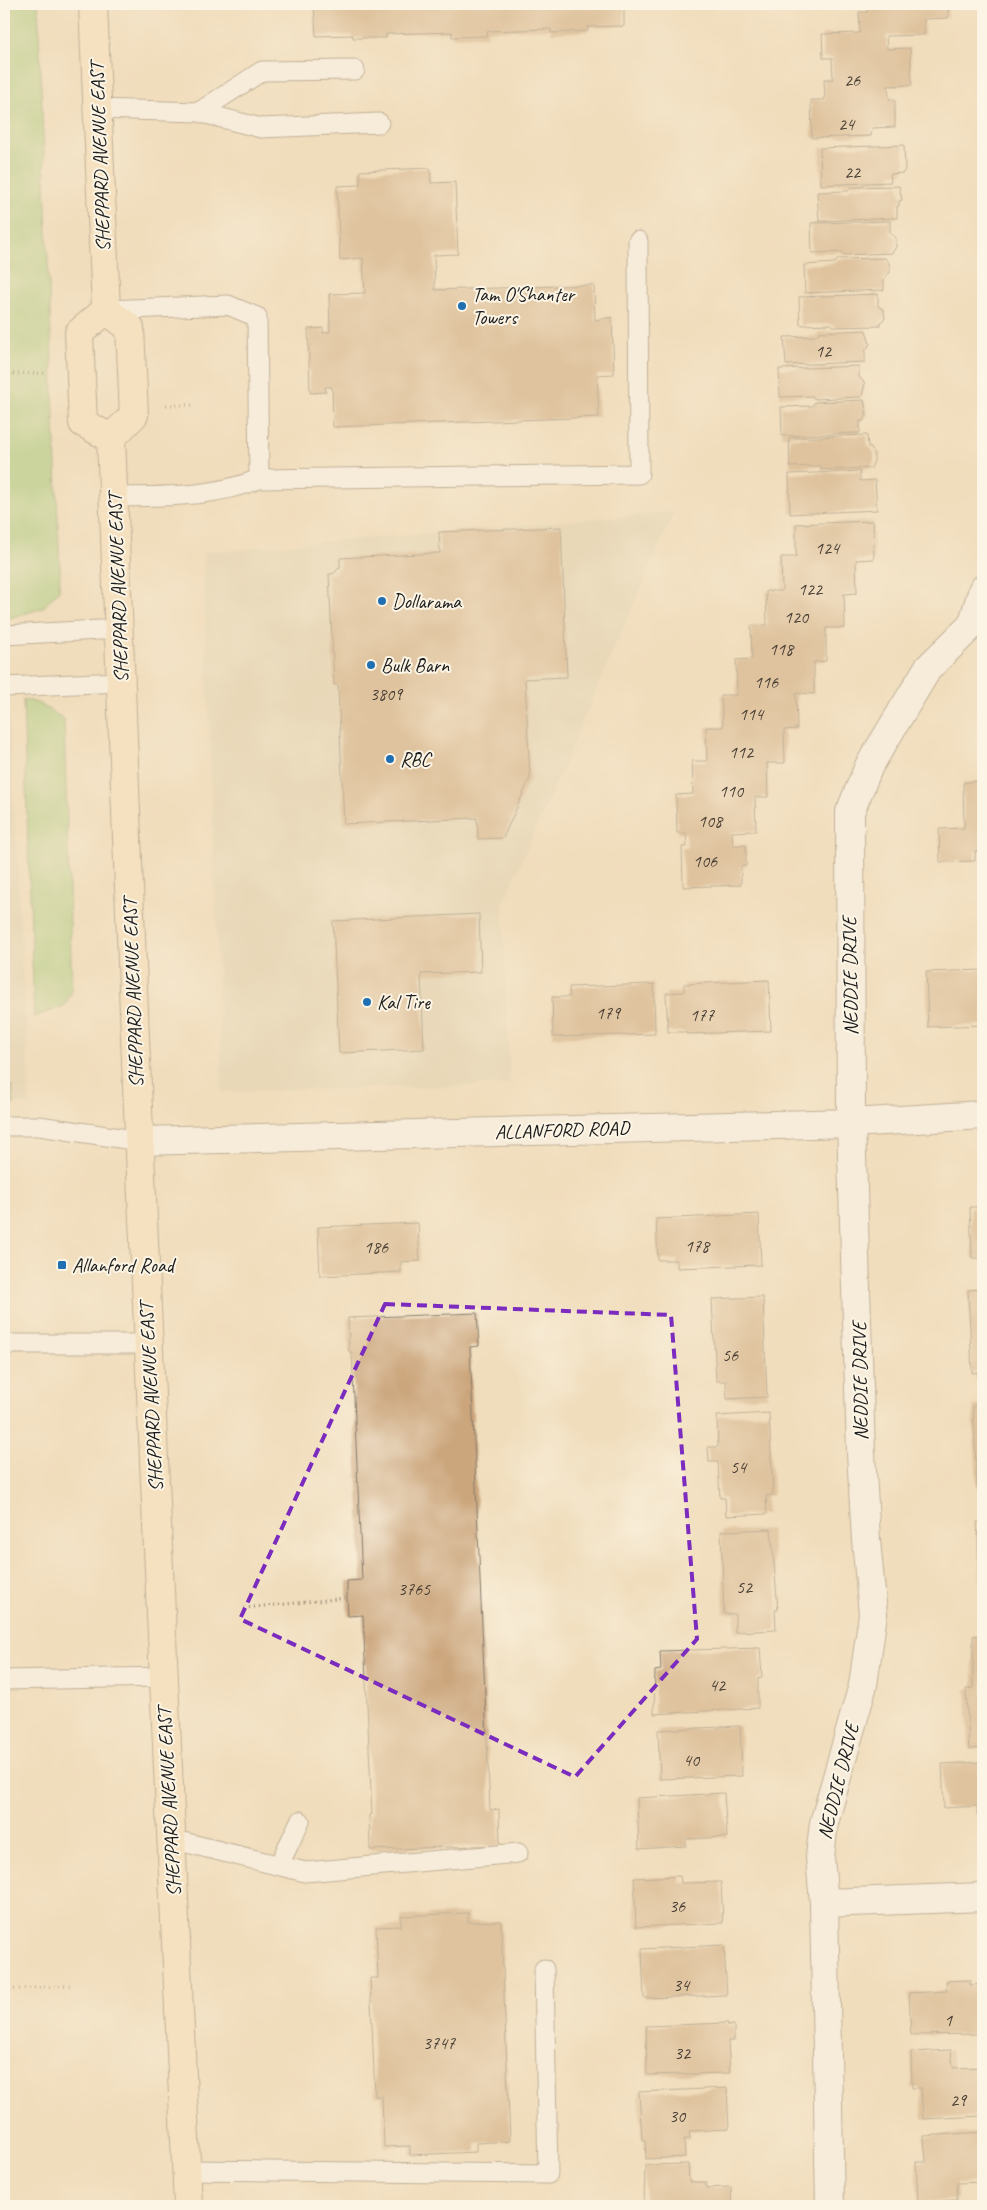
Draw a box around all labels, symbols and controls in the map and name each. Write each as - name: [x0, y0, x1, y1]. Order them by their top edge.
- street label: SHEPPARD AVENUE EAST: [84, 58, 116, 252]
- house number: 26: [844, 69, 861, 91]
- house number: 24: [838, 113, 856, 135]
- house number: 22: [844, 161, 862, 183]
- place label: Tam O'Shanter Towers: [472, 282, 576, 330]
- marker: Tam O'Shanter Towers: [456, 300, 468, 312]
- house number: 12: [815, 340, 833, 362]
- street label: SHEPPARD AVENUE EAST: [102, 489, 134, 683]
- house number: 124: [815, 537, 841, 559]
- house number: 122: [798, 578, 824, 600]
- place label: Dollarama: [392, 589, 462, 614]
- marker: Dollarama: [376, 595, 388, 607]
- house number: 120: [784, 606, 810, 628]
- house number: 118: [769, 638, 795, 660]
- place label: Bulk Barn: [381, 653, 450, 678]
- marker: Bulk Barn: [365, 659, 377, 671]
- house number: 116: [754, 671, 779, 693]
- house number: 3809: [370, 683, 404, 705]
- house number: 114: [739, 703, 765, 725]
- house number: 112: [729, 741, 755, 763]
- place label: RBC: [400, 747, 433, 772]
- marker: RBC: [384, 753, 396, 765]
- house number: 110: [719, 780, 745, 802]
- house number: 108: [698, 810, 724, 832]
- house number: 106: [693, 850, 718, 872]
- street label: SHEPPARD AVENUE EAST: [117, 894, 149, 1088]
- street label: NEDDIE DRIVE: [836, 913, 864, 1036]
- place label: Kal Tire: [377, 990, 431, 1015]
- marker: Kal Tire: [361, 996, 373, 1008]
- house number: 179: [596, 1002, 622, 1024]
- house number: 177: [690, 1004, 715, 1026]
- street label: ALLANFORD ROAD: [494, 1115, 631, 1145]
- house number: 178: [685, 1235, 711, 1257]
- house number: 186: [364, 1236, 389, 1258]
- place label: Allanford Road: [72, 1253, 177, 1278]
- marker: Allanford Road: [56, 1259, 68, 1271]
- street label: SHEPPARD AVENUE EAST: [133, 1298, 168, 1492]
- street label: NEDDIE DRIVE: [846, 1318, 874, 1441]
- house number: 56: [722, 1344, 739, 1366]
- house number: 54: [730, 1456, 748, 1478]
- house number: 52: [736, 1576, 754, 1598]
- house number: 3765: [398, 1578, 431, 1600]
- house number: 42: [709, 1674, 727, 1696]
- street label: SHEPPARD AVENUE EAST: [151, 1703, 186, 1897]
- street label: NEDDIE DRIVE: [812, 1717, 865, 1842]
- house number: 40: [683, 1749, 701, 1771]
- house number: 36: [669, 1895, 686, 1917]
- house number: 34: [673, 1974, 691, 1996]
- house number: 1: [944, 2009, 953, 2031]
- house number: 3747: [423, 2032, 456, 2054]
- house number: 32: [674, 2042, 692, 2064]
- house number: 29: [950, 2089, 968, 2111]
- house number: 30: [669, 2105, 687, 2127]

